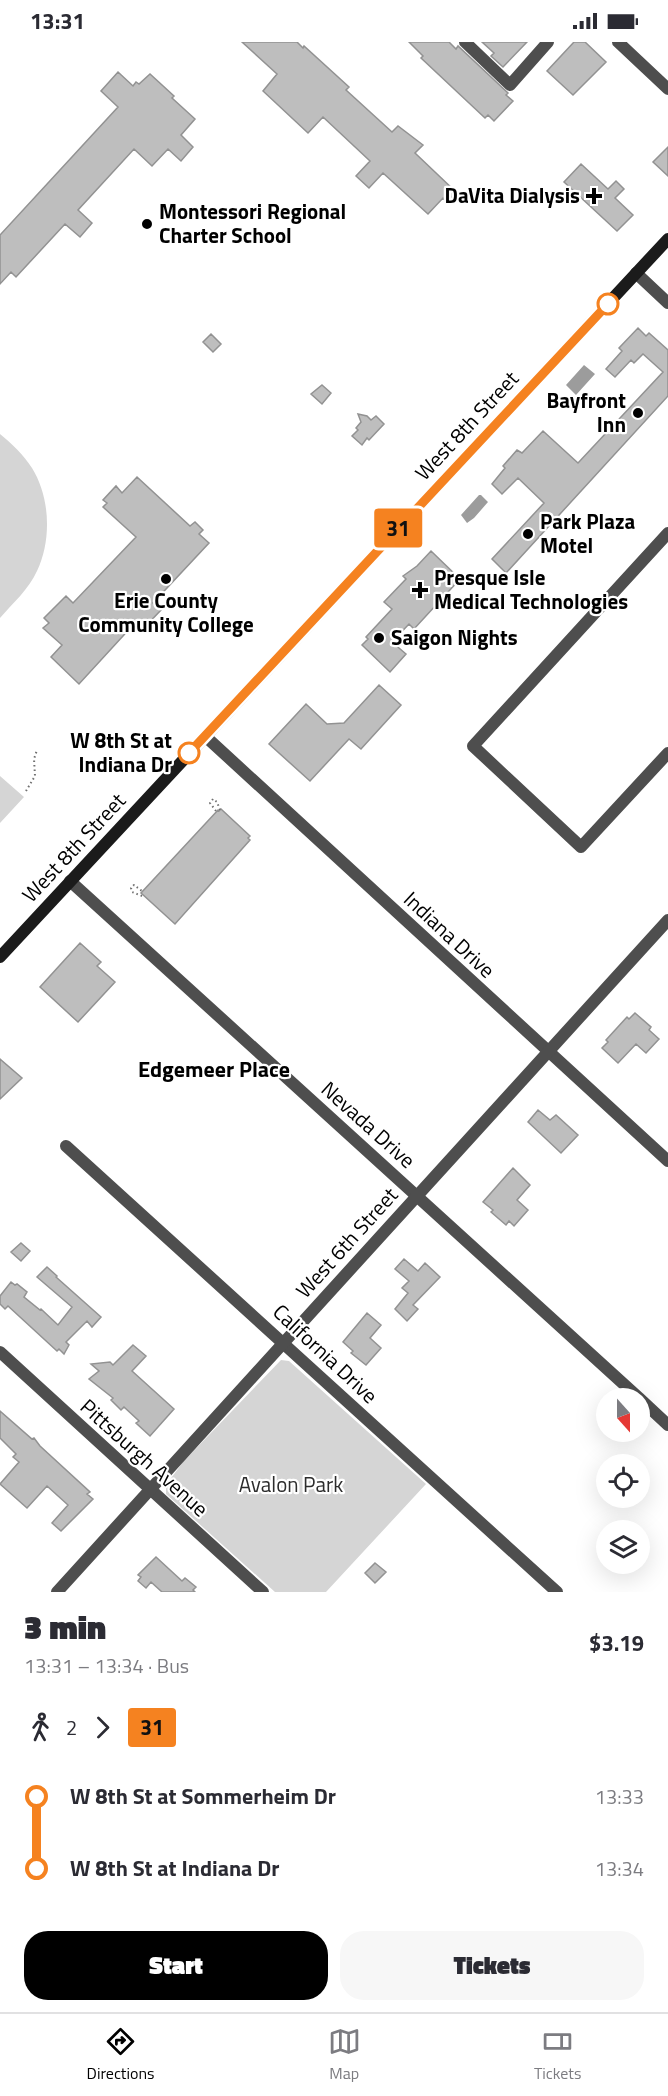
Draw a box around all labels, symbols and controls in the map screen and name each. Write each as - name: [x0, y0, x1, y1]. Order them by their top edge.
- text: 13:31: [30, 4, 85, 38]
- place label: DaVita Dialysis: [445, 179, 580, 211]
- marker: DaVita Dialysis: [585, 187, 603, 205]
- place label: Montessori Regional Charter School: [159, 195, 346, 251]
- marker: Montessori Regional Charter School: [140, 217, 154, 231]
- unlabelled marker: [597, 293, 619, 315]
- street label: West 8th Street: [407, 363, 526, 487]
- place label: Bayfront Inn: [546, 384, 626, 440]
- marker: Bayfront Inn: [631, 406, 645, 420]
- place label: Park Plaza Motel: [540, 505, 636, 561]
- line badge: 31: [371, 508, 425, 548]
- text: 31: [386, 512, 410, 544]
- marker: Park Plaza Motel: [521, 527, 535, 541]
- place label: Presque Isle Medical Technologies: [434, 561, 628, 617]
- marker: Erie County Community College: [159, 572, 173, 586]
- marker: Presque Isle Medical Technologies: [411, 581, 429, 599]
- place label: Erie County Community College: [78, 584, 254, 640]
- place label: Saigon Nights: [391, 621, 518, 653]
- marker: Saigon Nights: [372, 631, 386, 645]
- place label: W 8th St at Indiana Dr: [70, 724, 172, 780]
- marker: W 8th St at Indiana Dr: [178, 742, 200, 764]
- street label: West 8th Street: [14, 785, 133, 909]
- street label: Indiana Drive: [397, 883, 503, 985]
- district label: Edgemeer Place: [138, 1052, 290, 1086]
- street label: Nevada Drive: [314, 1073, 423, 1175]
- street label: West 6th Street: [288, 1179, 405, 1305]
- street label: California Drive: [266, 1296, 385, 1410]
- north arrow: [596, 1388, 650, 1442]
- map controls: [596, 1388, 650, 1574]
- street label: Pittsburgh Avenue: [73, 1391, 216, 1524]
- button: locate: [596, 1454, 650, 1508]
- park label: Avalon Park: [239, 1468, 343, 1500]
- button: layers: [596, 1520, 650, 1574]
- text: 3 min: [24, 1602, 106, 1652]
- text: $3.19: [589, 1626, 644, 1660]
- text: 13:31 – 13:34 · Bus: [24, 1650, 189, 1681]
- icon: walk: [24, 1711, 57, 1744]
- icon: forward: [86, 1711, 119, 1744]
- text: 31: [140, 1711, 164, 1743]
- text: 2: [66, 1712, 77, 1743]
- text: W 8th St at Sommerheim Dr: [70, 1779, 336, 1813]
- text: 13:33: [595, 1781, 644, 1812]
- text: W 8th St at Indiana Dr: [70, 1851, 279, 1885]
- text: 13:34: [595, 1853, 644, 1884]
- button: Start: [24, 1931, 328, 2000]
- button: Tickets: [340, 1931, 644, 2000]
- tab: Directions: [87, 2025, 154, 2085]
- tab: Map: [328, 2025, 361, 2085]
- tab: Tickets: [534, 2025, 581, 2085]

